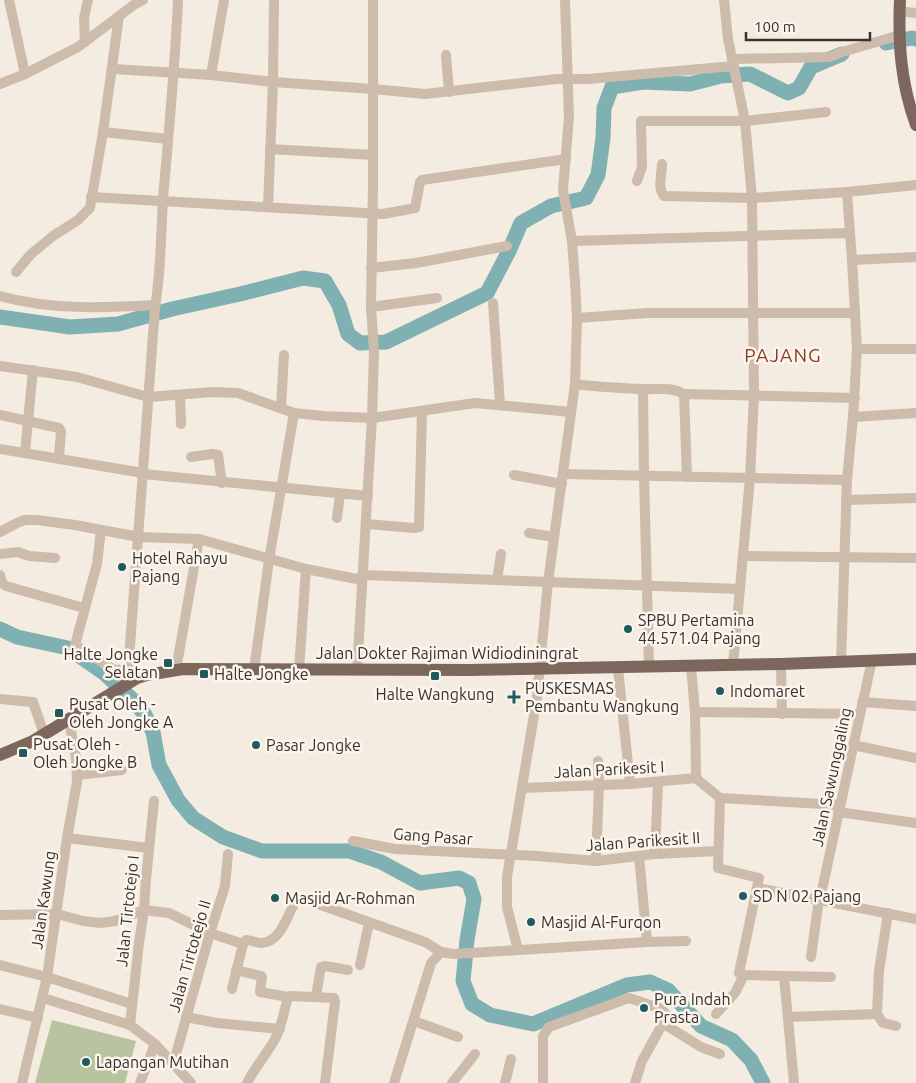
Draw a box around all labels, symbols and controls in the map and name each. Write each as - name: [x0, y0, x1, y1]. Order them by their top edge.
- scale bar: [746, 10, 870, 42]
- text: 100 m: [754, 18, 796, 35]
- district label: PAJANG: [744, 344, 822, 366]
- place label: Hotel Rahayu Pajang: [132, 549, 228, 585]
- marker: Hotel Rahayu Pajang: [116, 561, 128, 573]
- place label: SPBU Pertamina 44.571.04 Pajang: [638, 611, 761, 647]
- marker: SPBU Pertamina 44.571.04 Pajang: [622, 623, 634, 635]
- street label: Jalan Dokter Rajiman Widiodiningrat: [316, 644, 579, 662]
- place label: Halte Jongke Selatan: [63, 645, 158, 681]
- marker: Halte Jongke Selatan: [162, 657, 174, 669]
- place label: Halte Jongke: [214, 665, 309, 683]
- marker: Halte Jongke: [198, 668, 210, 680]
- marker: Halte Wangkung: [429, 670, 441, 682]
- place label: PUSKESMAS Pembantu Wangkung: [525, 679, 679, 715]
- place label: Indomaret: [730, 682, 806, 700]
- place label: Halte Wangkung: [376, 685, 494, 703]
- marker: Indomaret: [714, 685, 726, 697]
- marker: PUSKESMAS Pembantu Wangkung: [507, 690, 521, 704]
- place label: Pusat Oleh - Oleh Jongke A: [69, 695, 174, 731]
- street label: Jalan Sawunggaling: [807, 706, 855, 848]
- marker: Pusat Oleh - Oleh Jongke A: [53, 707, 65, 719]
- place label: Pusat Oleh - Oleh Jongke B: [33, 735, 137, 771]
- place label: Pasar Jongke: [266, 736, 361, 754]
- marker: Pasar Jongke: [250, 739, 262, 751]
- marker: Pusat Oleh - Oleh Jongke B: [17, 747, 29, 759]
- street label: Jalan Parikesit I: [553, 757, 665, 781]
- street label: Gang Pasar: [393, 824, 473, 848]
- street label: Jalan Parikesit II: [585, 828, 701, 854]
- street label: Jalan Kawung: [27, 850, 59, 950]
- street label: Jalan Tirtotejo I: [112, 854, 142, 968]
- place label: SD N 02 Pajang: [753, 887, 861, 905]
- place label: Masjid Ar-Rohman: [285, 889, 415, 907]
- marker: SD N 02 Pajang: [737, 890, 749, 902]
- marker: Masjid Ar-Rohman: [269, 892, 281, 904]
- street label: Jalan Tirtotejo II: [164, 898, 214, 1014]
- place label: Masjid Al-Furqon: [541, 913, 661, 931]
- marker: Masjid Al-Furqon: [525, 916, 537, 928]
- place label: Pura Indah Prasta: [654, 990, 731, 1026]
- marker: Pura Indah Prasta: [638, 1002, 650, 1014]
- place label: Lapangan Mutihan: [96, 1053, 229, 1071]
- marker: Lapangan Mutihan: [80, 1056, 92, 1068]

